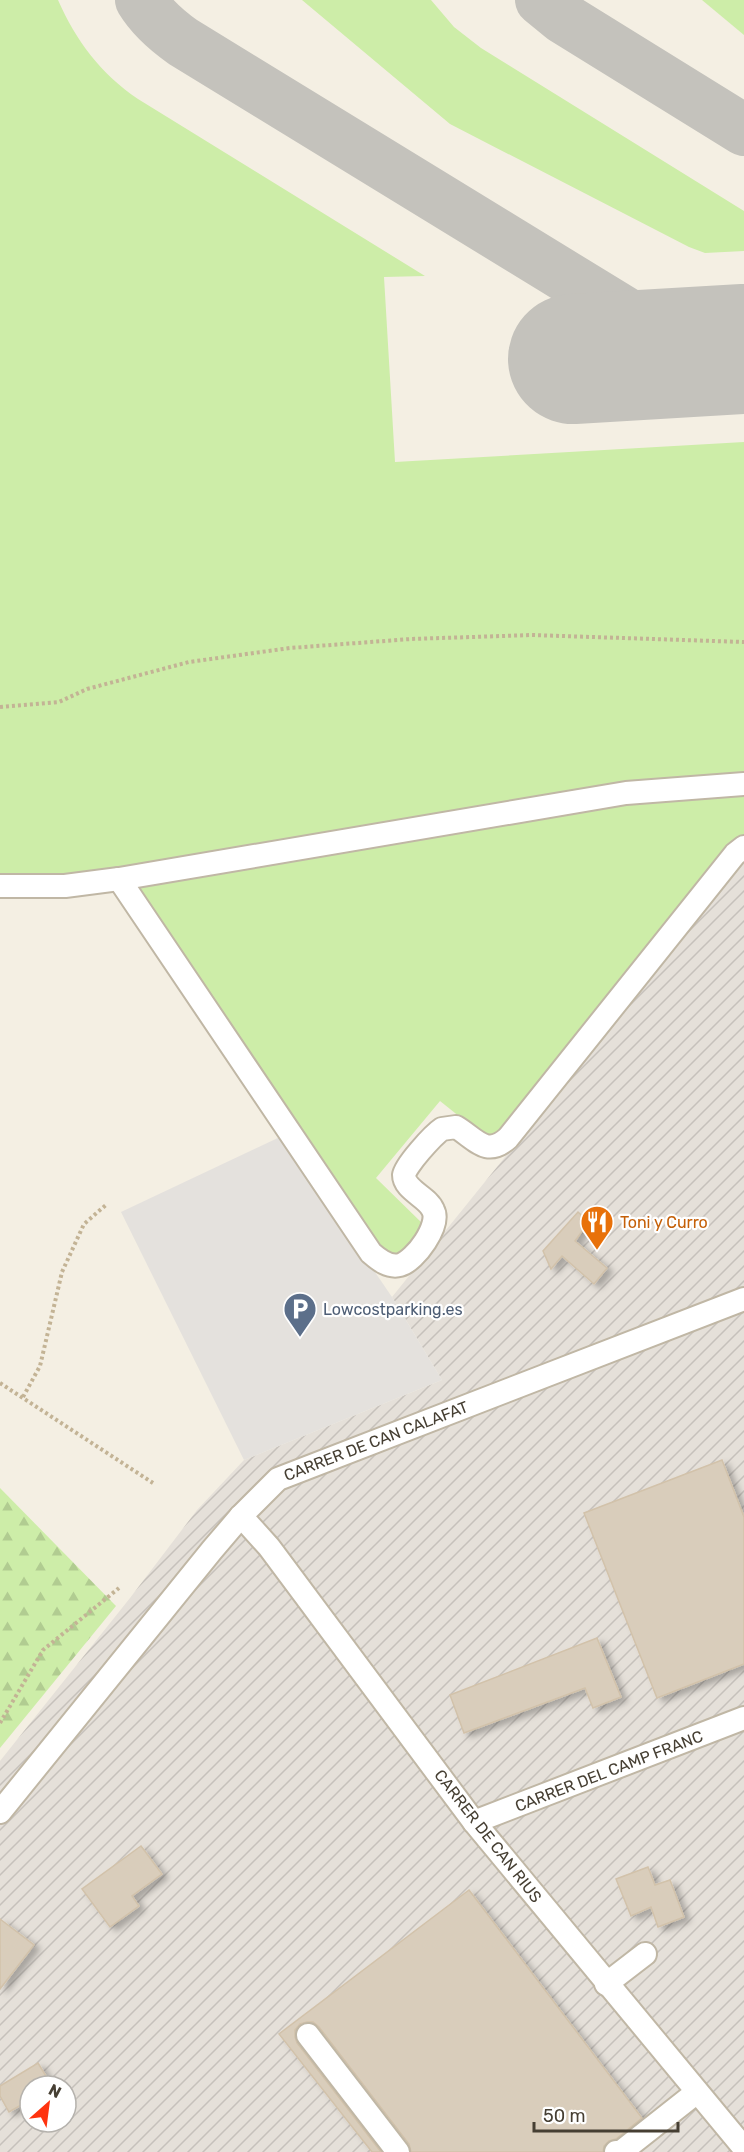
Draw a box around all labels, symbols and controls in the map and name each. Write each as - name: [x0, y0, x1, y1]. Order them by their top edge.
- restaurant icon: Toni y Curro: [579, 1204, 615, 1251]
- place label: Toni y Curro: [620, 1213, 708, 1232]
- parking icon: Lowcostparking.es: [282, 1291, 318, 1338]
- place label: Lowcostparking.es: [323, 1300, 463, 1319]
- street label: CARRER DE CAN CALAFAT: [281, 1397, 471, 1485]
- street label: CARRER DEL CAMP FRANC: [512, 1726, 706, 1816]
- street label: CARRER DE CAN RIUS: [430, 1766, 546, 1906]
- north arrow: [18, 2074, 78, 2134]
- text: N: [45, 2080, 64, 2102]
- scale bar: [534, 2095, 678, 2133]
- text: 50 m: [543, 2105, 586, 2127]

